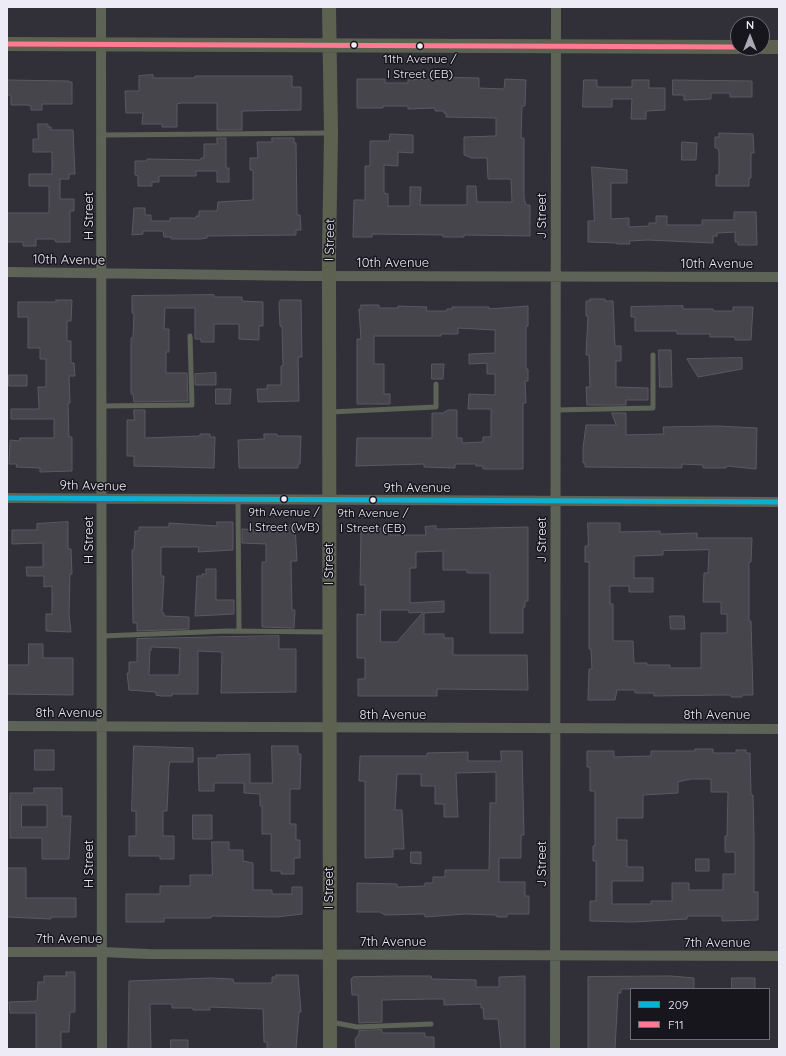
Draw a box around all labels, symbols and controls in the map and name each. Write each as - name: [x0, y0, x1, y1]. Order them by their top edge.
- north arrow: [730, 16, 770, 56]
- text: N: [746, 18, 754, 32]
- unlabelled marker: [349, 40, 359, 50]
- marker: 11th Avenue / I Street (EB): [415, 41, 425, 51]
- place label: 11th Avenue / I Street (EB): [383, 52, 457, 80]
- street label: H Street: [81, 192, 97, 240]
- street label: J Street: [534, 193, 550, 239]
- street label: I Street: [322, 219, 338, 261]
- street label: 10th Avenue: [33, 252, 105, 268]
- street label: 10th Avenue: [357, 255, 429, 271]
- street label: 10th Avenue: [681, 256, 753, 272]
- street label: 9th Avenue: [59, 478, 127, 494]
- street label: 9th Avenue: [383, 480, 451, 496]
- marker: 9th Avenue / I Street (WB): [279, 494, 289, 504]
- marker: 9th Avenue / I Street (EB): [368, 495, 378, 505]
- place label: 9th Avenue / I Street (WB): [248, 505, 320, 533]
- place label: 9th Avenue / I Street (EB): [337, 506, 409, 534]
- street label: H Street: [81, 516, 97, 564]
- street label: J Street: [534, 517, 550, 563]
- street label: I Street: [321, 543, 337, 585]
- street label: 8th Avenue: [36, 705, 102, 721]
- street label: 8th Avenue: [360, 707, 426, 723]
- street label: 8th Avenue: [684, 707, 750, 723]
- street label: H Street: [81, 840, 97, 888]
- street label: J Street: [534, 841, 550, 887]
- street label: I Street: [321, 867, 337, 909]
- street label: 7th Avenue: [36, 931, 102, 947]
- street label: 7th Avenue: [360, 934, 426, 950]
- street label: 7th Avenue: [684, 935, 750, 951]
- legend: [630, 988, 770, 1040]
- text: 209: [668, 997, 688, 1012]
- text: F11: [668, 1017, 684, 1032]

